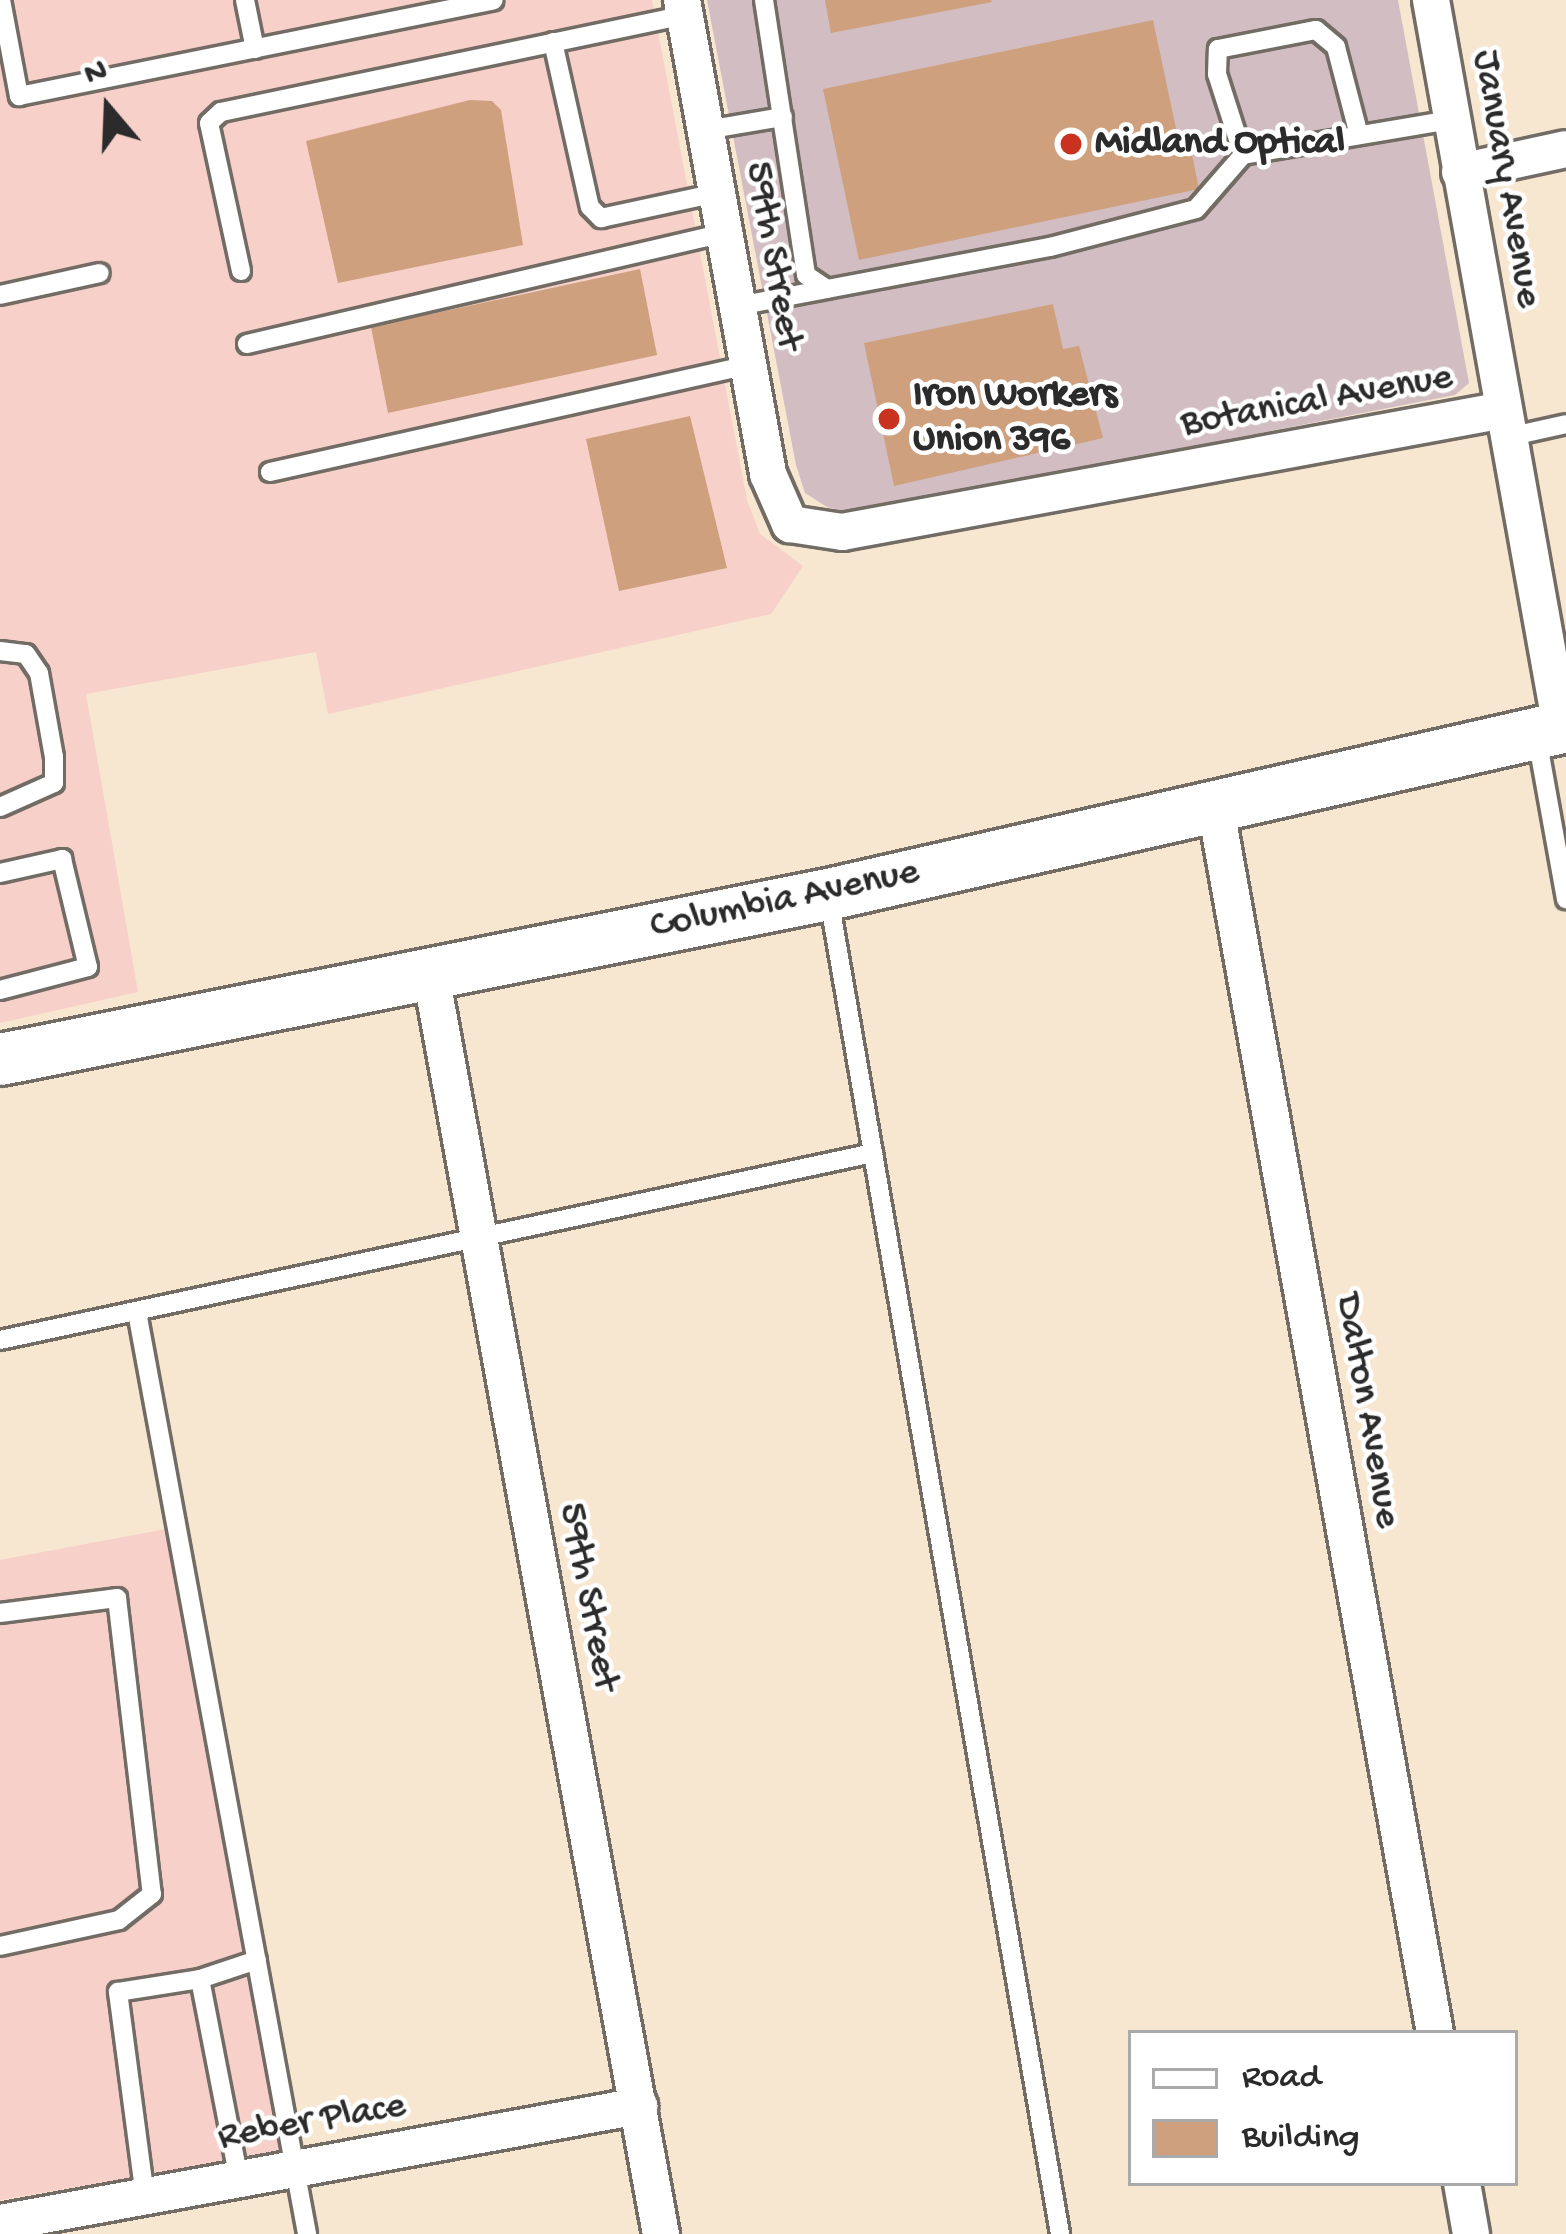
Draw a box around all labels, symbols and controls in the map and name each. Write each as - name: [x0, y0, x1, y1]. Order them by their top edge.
- street label: January Avenue: [1459, 47, 1551, 311]
- north arrow: [48, 48, 168, 168]
- text: N: [80, 52, 113, 95]
- place label: Midland Optical: [1095, 121, 1345, 167]
- marker: Midland Optical: [1058, 131, 1084, 157]
- street label: 59th Street: [732, 158, 812, 354]
- street label: Botanical Avenue: [1178, 355, 1456, 449]
- place label: Iron Workers Union 396: [913, 374, 1117, 465]
- marker: Iron Workers Union 396: [876, 406, 902, 432]
- street label: Columbia Avenue: [647, 850, 923, 952]
- street label: Dalton Avenue: [1322, 1290, 1410, 1532]
- street label: 59th Street: [546, 1499, 628, 1695]
- legend: [1128, 2030, 1518, 2186]
- text: Road: [1242, 2057, 1321, 2100]
- street label: Reber Place: [215, 2084, 409, 2162]
- text: Building: [1242, 2117, 1360, 2160]

